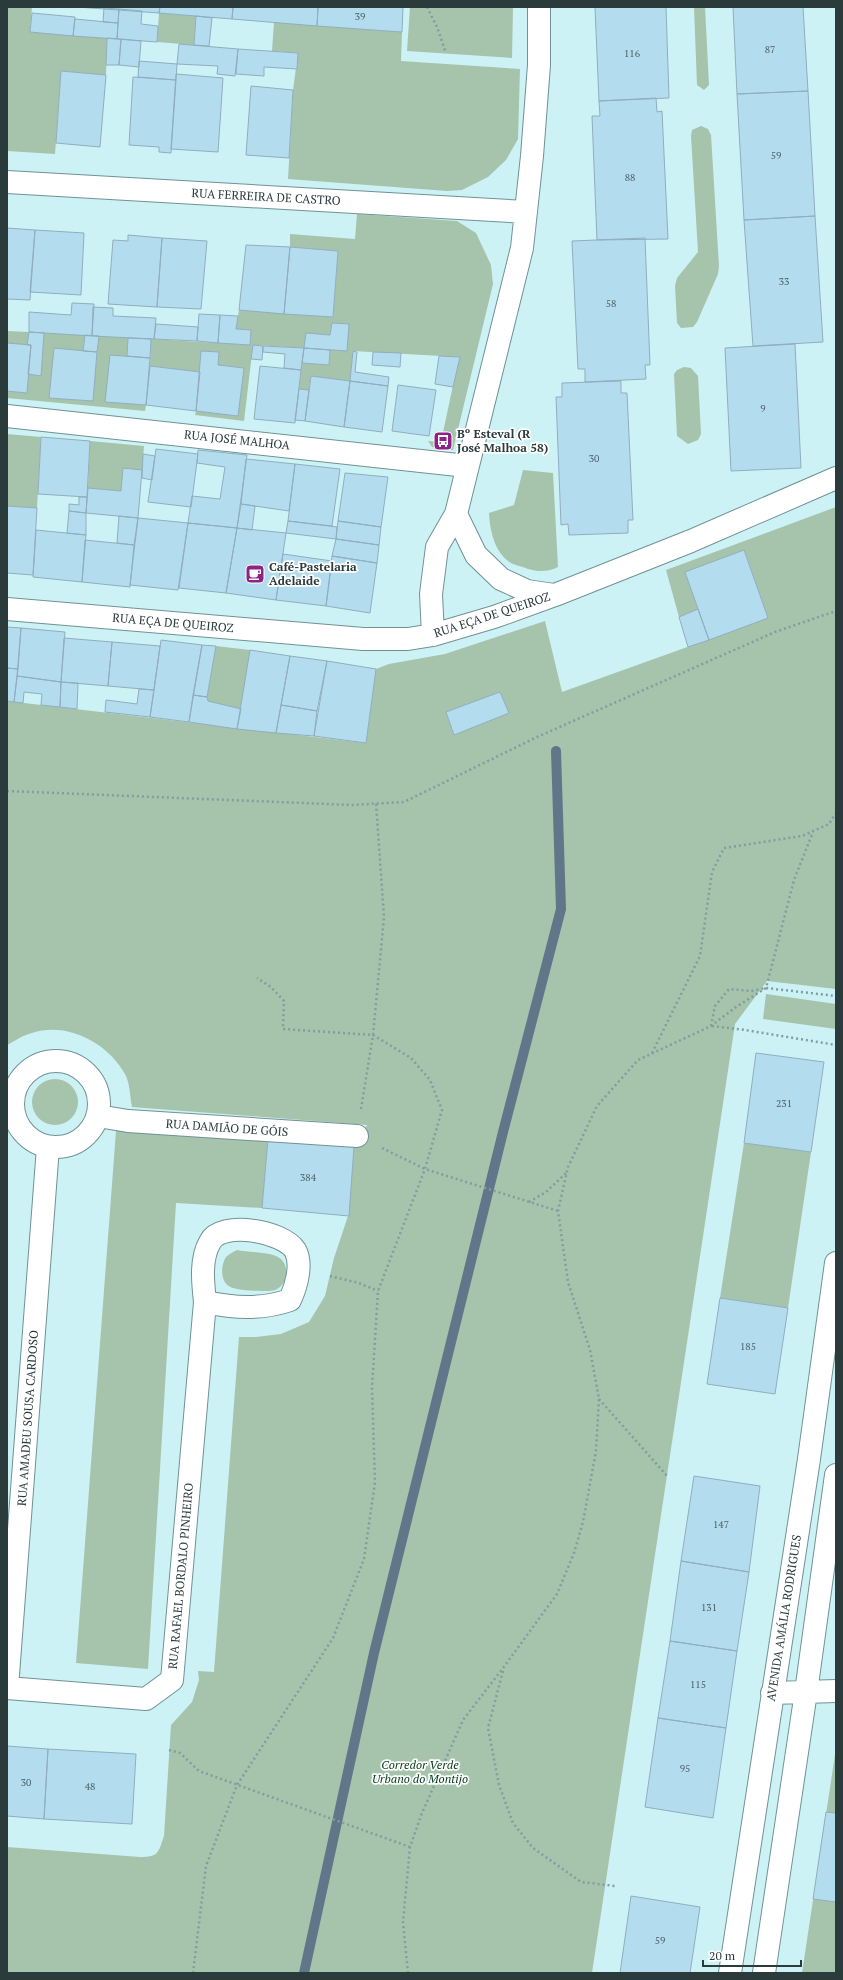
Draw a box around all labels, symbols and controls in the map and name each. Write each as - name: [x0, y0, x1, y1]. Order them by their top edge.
- house number: 39: [355, 10, 365, 23]
- house number: 87: [765, 43, 775, 56]
- house number: 116: [624, 47, 641, 60]
- house number: 59: [771, 149, 781, 162]
- house number: 88: [625, 171, 635, 184]
- street label: RUA FERREIRA DE CASTRO: [191, 185, 341, 208]
- house number: 33: [779, 275, 789, 288]
- house number: 58: [606, 297, 616, 310]
- house number: 9: [760, 402, 766, 415]
- street label: RUA JOSÉ MALHOA: [183, 426, 291, 453]
- place label: Bº Esteval (R José Malhoa 58): [457, 426, 548, 455]
- bus stop icon: Bº Esteval (R José Malhoa 58): [432, 430, 454, 452]
- house number: 30: [589, 452, 599, 465]
- place label: Café-Pastelaria Adelaide: [269, 559, 357, 588]
- cafe icon: Café-Pastelaria Adelaide: [244, 563, 266, 585]
- street label: RUA EÇA DE QUEIROZ: [432, 589, 552, 640]
- street label: RUA EÇA DE QUEIROZ: [112, 610, 234, 635]
- house number: 231: [776, 1097, 792, 1110]
- street label: RUA DAMIÃO DE GÓIS: [165, 1116, 289, 1139]
- house number: 384: [300, 1171, 317, 1184]
- street label: RUA AMADEU SOUSA CARDOSO: [14, 1329, 41, 1506]
- house number: 185: [740, 1340, 756, 1353]
- street label: RUA RAFAEL BORDALO PINHEIRO: [165, 1482, 196, 1670]
- house number: 147: [713, 1518, 729, 1531]
- street label: AVENIDA AMÁLIA RODRIGUES: [763, 1534, 804, 1702]
- house number: 131: [701, 1601, 717, 1614]
- house number: 115: [690, 1678, 706, 1691]
- park label: Corredor Verde Urbano do Montijo: [372, 1757, 468, 1786]
- house number: 95: [680, 1762, 690, 1775]
- house number: 30: [21, 1776, 31, 1789]
- house number: 48: [85, 1780, 95, 1793]
- house number: 59: [655, 1934, 665, 1947]
- scale bar: [703, 1942, 801, 1968]
- text: 20 m: [709, 1948, 736, 1963]

